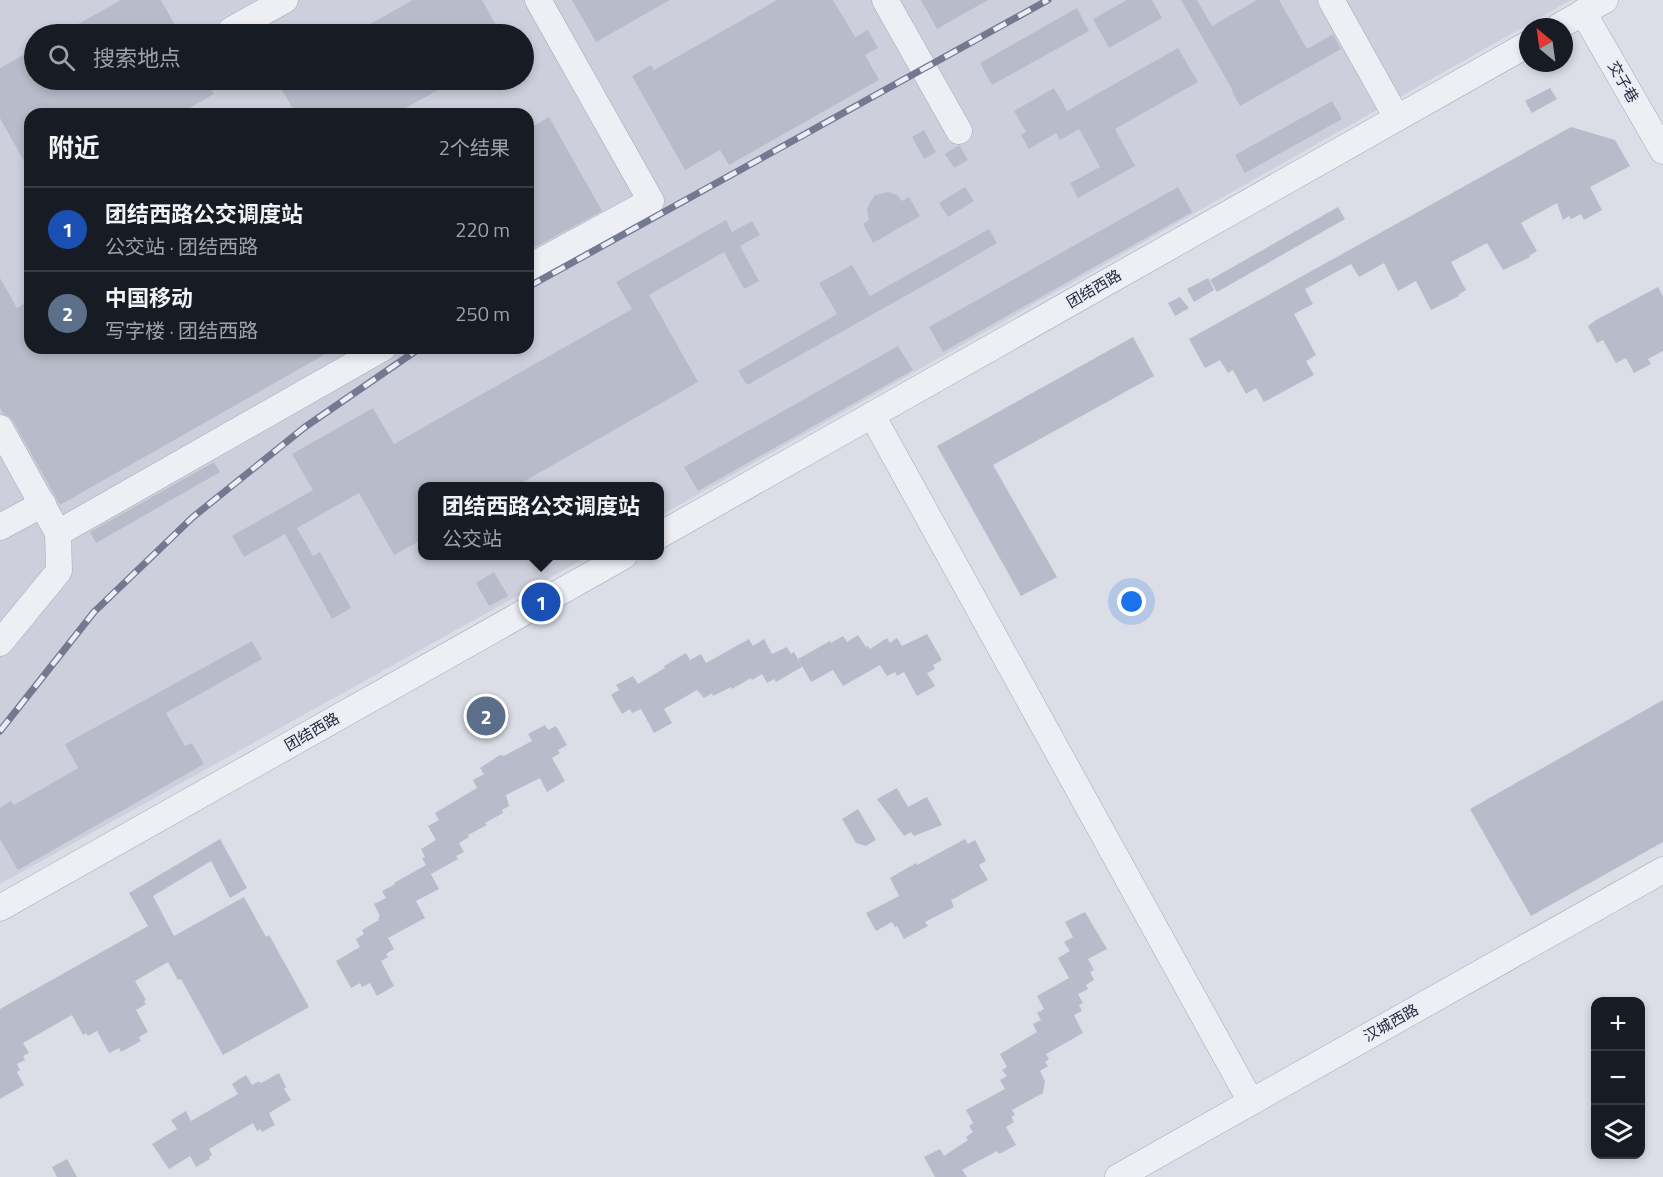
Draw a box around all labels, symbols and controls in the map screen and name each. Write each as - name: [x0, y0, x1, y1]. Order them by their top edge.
- north arrow: [1519, 18, 1573, 72]
- search box: [24, 24, 534, 90]
- icon: search: [45, 41, 78, 74]
- text: 搜索地点: [93, 41, 181, 75]
- street label: 交子巷: [1602, 57, 1645, 107]
- text: 附近: [48, 128, 100, 167]
- text: 2个结果: [439, 132, 510, 163]
- text: 团结西路公交调度站: [105, 197, 303, 231]
- text: 1: [62, 214, 73, 245]
- text: 220 m: [455, 214, 510, 245]
- text: 公交站 · 团结西路: [105, 231, 258, 262]
- street label: 团结西路: [1062, 264, 1125, 314]
- text: 中国移动: [105, 281, 193, 315]
- text: 2: [62, 298, 73, 329]
- text: 250 m: [455, 298, 510, 329]
- text: 写字楼 · 团结西路: [105, 315, 258, 346]
- popup: [418, 482, 664, 560]
- text: 团结西路公交调度站: [442, 489, 640, 523]
- text: 公交站: [442, 523, 502, 554]
- pin: 1: [522, 580, 560, 624]
- your location: [1117, 587, 1146, 616]
- pin: 2: [466, 694, 506, 738]
- street label: 团结西路: [280, 707, 343, 757]
- map controls: [1591, 997, 1645, 1159]
- button: +: [1591, 997, 1645, 1051]
- street label: 汉城西路: [1359, 998, 1423, 1047]
- button: −: [1591, 1051, 1645, 1105]
- button: layers: [1591, 1105, 1645, 1159]

